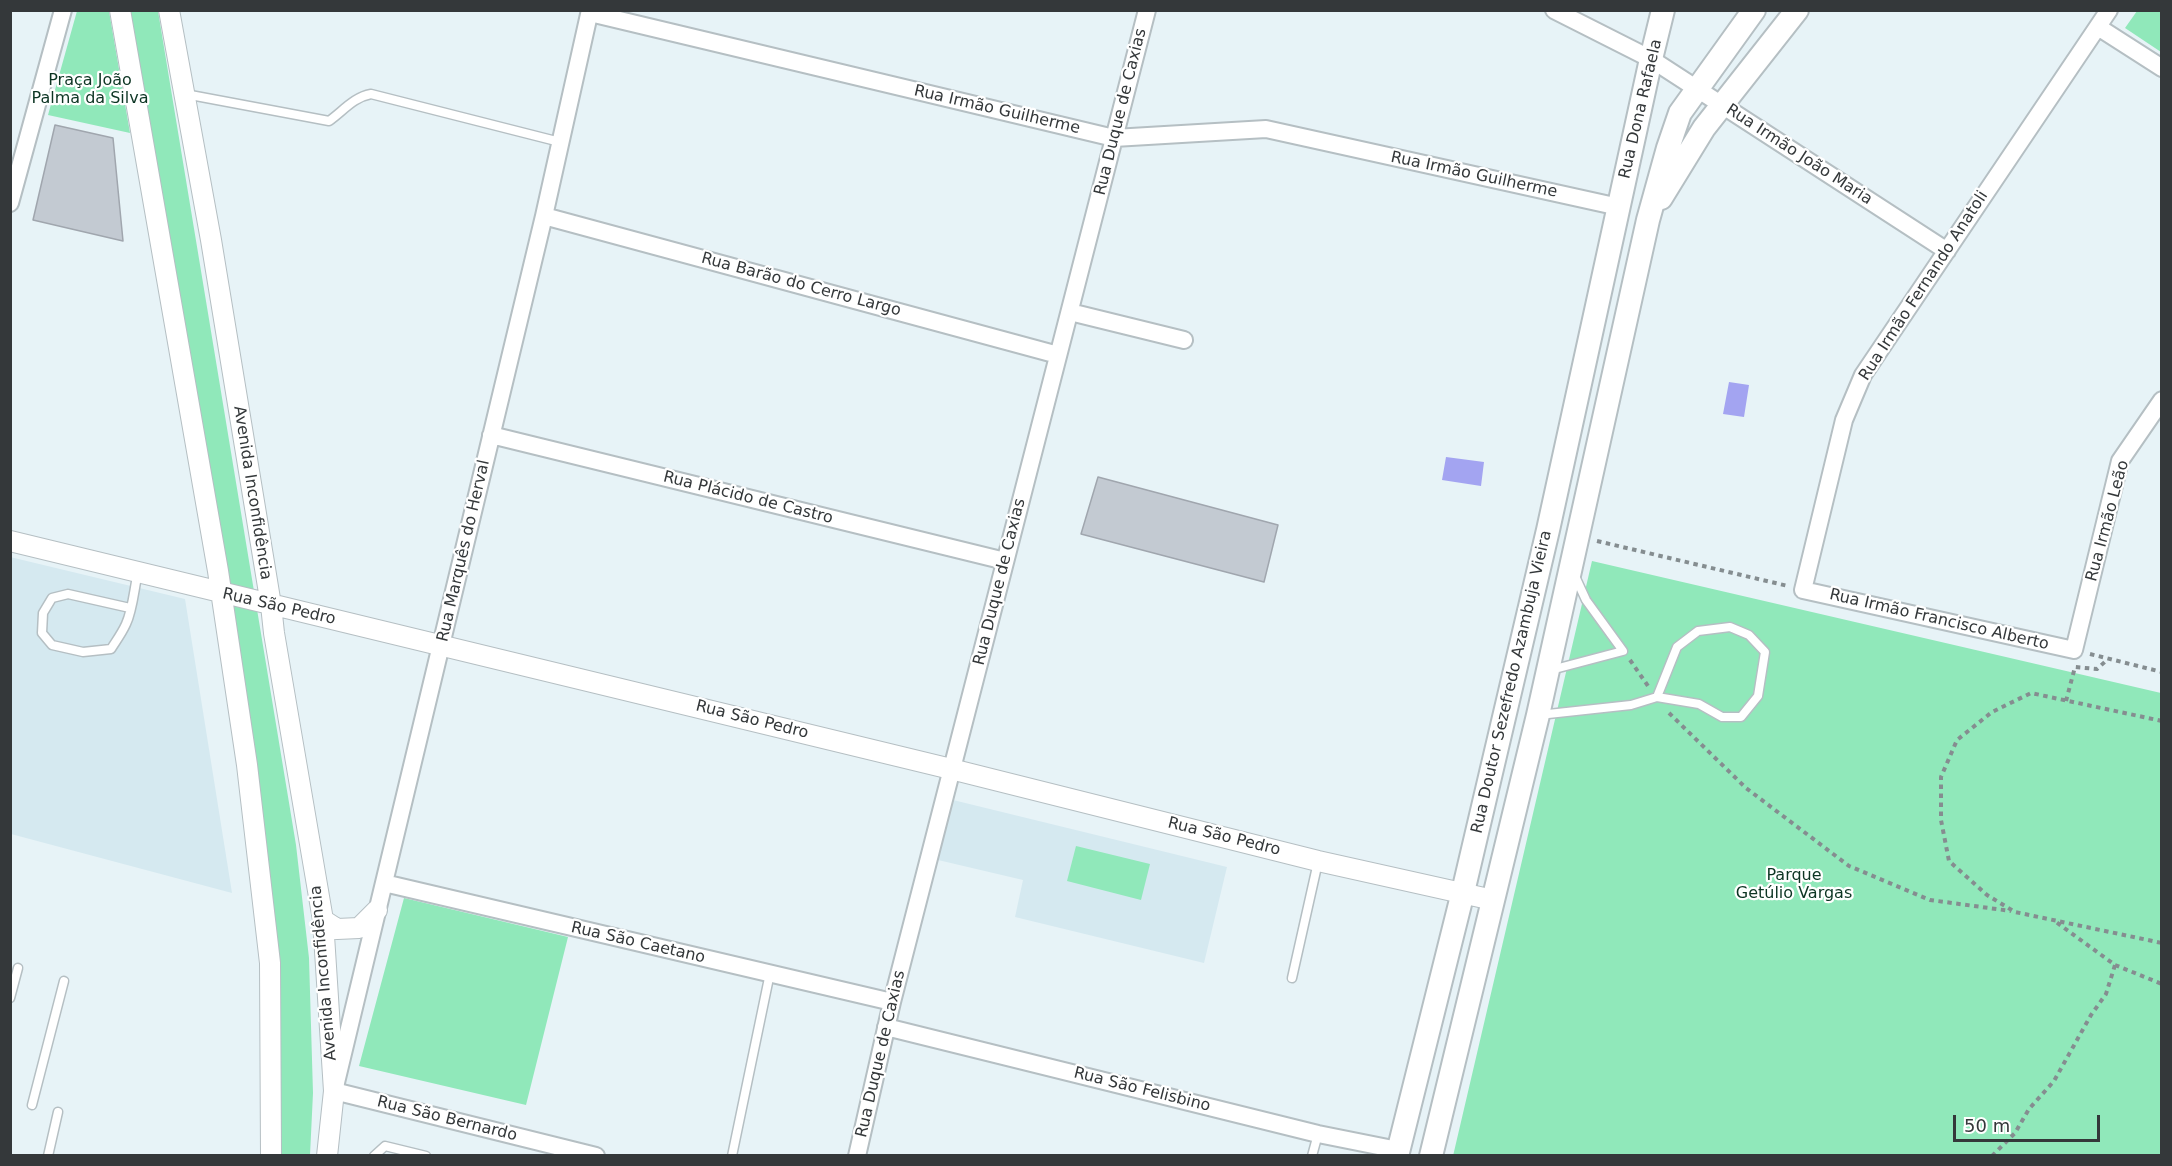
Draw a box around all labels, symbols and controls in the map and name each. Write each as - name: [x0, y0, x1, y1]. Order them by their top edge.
- street label: Rua Duque de Caxias: [1091, 27, 1151, 197]
- street label: Rua Dona Rafaela: [1616, 37, 1666, 181]
- park label: Praça João Palma da Silva: [31, 71, 149, 109]
- street label: Rua Irmão Guilherme: [912, 82, 1082, 138]
- street label: Rua Irmão João Maria: [1722, 101, 1876, 209]
- street label: Rua Irmão Guilherme: [1389, 148, 1559, 202]
- street label: Rua Irmão Fernando Anatoli: [1855, 188, 1993, 384]
- street label: Rua Barão do Cerro Largo: [699, 249, 903, 321]
- street label: Avenida Inconfidência: [229, 405, 275, 581]
- street label: Rua Marquês do Herval: [434, 458, 494, 644]
- street label: Rua Irmão Leão: [2083, 458, 2133, 584]
- street label: Rua Plácido de Castro: [661, 468, 835, 528]
- street label: Rua Duque de Caxias: [970, 497, 1030, 667]
- street label: Rua Doutor Sezefredo Azambuja Vieira: [1468, 529, 1556, 835]
- street label: Rua São Pedro: [221, 585, 337, 629]
- street label: Rua Irmão Francisco Alberto: [1827, 585, 2051, 655]
- street label: Rua São Pedro: [694, 697, 810, 743]
- street label: Rua São Pedro: [1166, 814, 1282, 860]
- park label: Parque Getúlio Vargas: [1736, 866, 1852, 904]
- street label: Avenida Inconfidência: [307, 885, 341, 1061]
- street label: Rua São Caetano: [569, 918, 707, 968]
- street label: Rua Duque de Caxias: [852, 968, 910, 1140]
- street label: Rua São Felisbino: [1072, 1064, 1212, 1116]
- street label: Rua São Bernardo: [375, 1092, 519, 1146]
- scale bar: [1956, 1103, 2103, 1141]
- text: 50 m: [1964, 1115, 2010, 1136]

